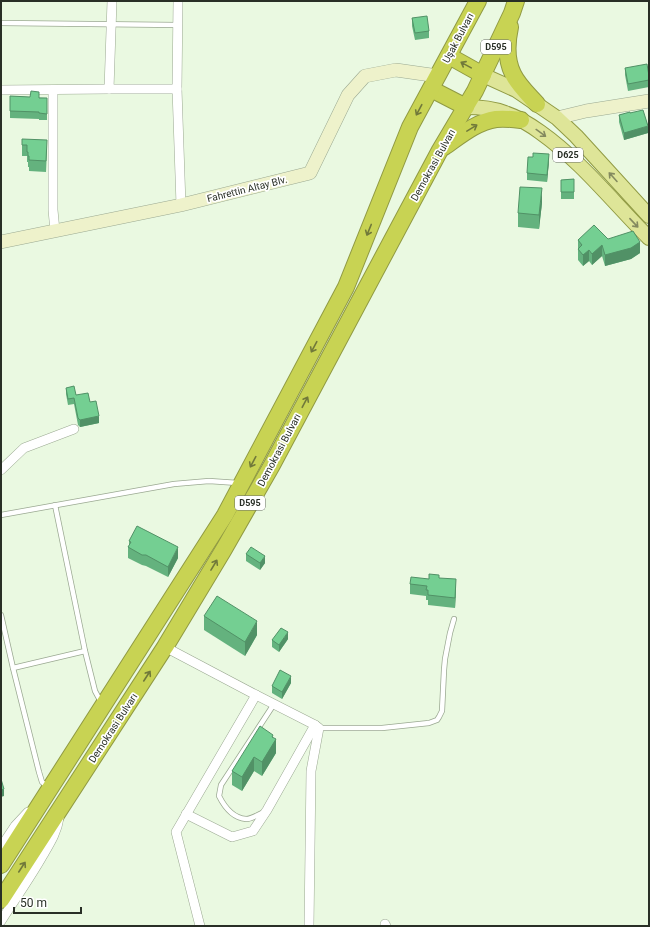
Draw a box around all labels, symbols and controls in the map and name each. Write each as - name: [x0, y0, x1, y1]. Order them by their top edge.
- street label: Uşak Bulvarı: [440, 11, 476, 65]
- road number: D595: [481, 40, 511, 54]
- one-way arrow: [460, 61, 472, 69]
- one-way arrow: [415, 104, 423, 116]
- one-way arrow: [466, 124, 478, 132]
- street label: Demokrasi Bulvarı: [409, 127, 457, 203]
- one-way arrow: [535, 129, 546, 137]
- road number: D625: [553, 148, 583, 162]
- one-way arrow: [609, 172, 618, 182]
- street label: Fahrettin Altay Blv.: [206, 174, 288, 204]
- one-way arrow: [629, 218, 639, 228]
- one-way arrow: [365, 223, 372, 235]
- one-way arrow: [310, 341, 317, 353]
- one-way arrow: [301, 396, 309, 408]
- street label: Demokrasi Bulvarı: [255, 412, 303, 488]
- one-way arrow: [249, 456, 256, 468]
- road number: D595: [235, 496, 265, 510]
- one-way arrow: [211, 559, 219, 571]
- one-way arrow: [143, 671, 151, 682]
- street label: Demokrasi Bulvarı: [86, 691, 140, 765]
- one-way arrow: [18, 862, 26, 873]
- scale bar: [14, 889, 81, 915]
- text: 50 m: [20, 896, 47, 910]

